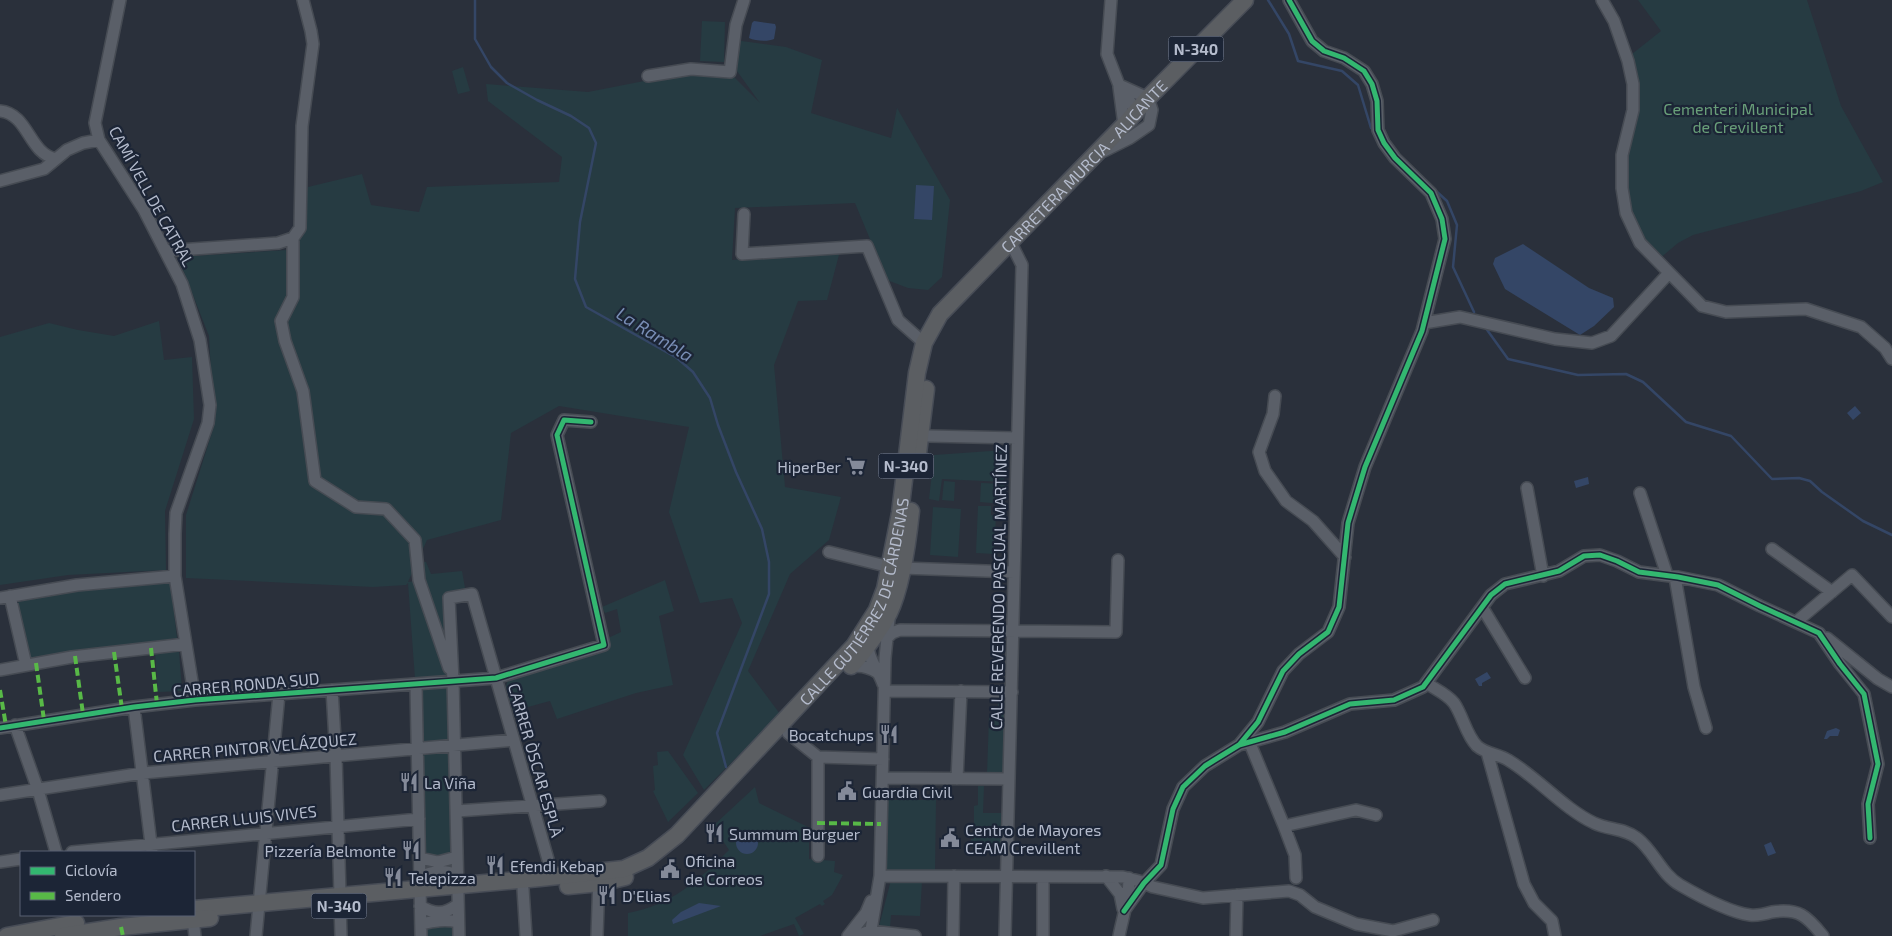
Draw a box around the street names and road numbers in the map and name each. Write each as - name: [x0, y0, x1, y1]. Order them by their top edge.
- road number: N-340: [1168, 36, 1224, 62]
- street label: CARRETERA MURCIA - ALICANTE: [996, 76, 1170, 256]
- street label: CAMÍ VELL DE CATRAL: [106, 123, 198, 269]
- street label: CALLE REVERENDO PASCUAL MARTÍNEZ: [986, 444, 1010, 730]
- road number: N-340: [878, 454, 934, 478]
- street label: CALLE GUTIÉRREZ DE CÁRDENAS: [795, 497, 911, 708]
- street label: CARRER RONDA SUD: [172, 668, 320, 700]
- street label: CARRER ÒSCAR ESPLÀ: [505, 681, 567, 839]
- street label: CARRER PINTOR VELÁZQUEZ: [152, 729, 358, 766]
- street label: CARRER LLUIS VIVES: [170, 801, 318, 835]
- road number: N-340: [312, 894, 366, 918]

